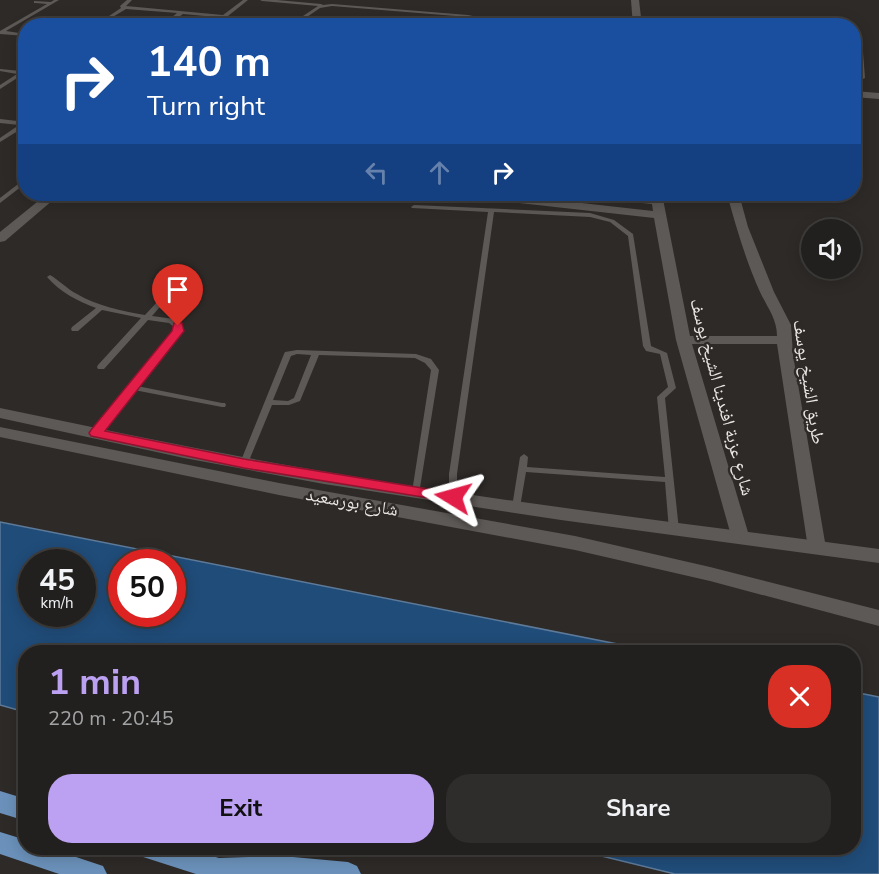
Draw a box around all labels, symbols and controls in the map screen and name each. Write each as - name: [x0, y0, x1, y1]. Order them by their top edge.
- text: 140 m: [147, 34, 271, 91]
- icon: right: [48, 42, 126, 120]
- text: Turn right: [147, 88, 265, 125]
- icon: left: [360, 156, 393, 189]
- icon: ahead: [423, 156, 456, 189]
- icon: right: [486, 156, 519, 189]
- map controls: [801, 219, 861, 279]
- button: sound: [801, 219, 861, 279]
- pin: [152, 264, 203, 326]
- icon: arrive: [161, 273, 194, 306]
- street label: شارع عزبة افندينا الشيخ يوسف: [684, 296, 760, 498]
- street label: طريق الشيخ يوسف: [787, 318, 831, 446]
- position arrow: [421, 465, 485, 529]
- street label: شارع بورسعيد: [304, 482, 400, 522]
- speed limit sign: 50: [108, 549, 186, 627]
- text: 45: [39, 560, 75, 601]
- text: km/h: [40, 593, 74, 613]
- text: 1 min: [48, 658, 141, 707]
- button: close: [768, 665, 831, 728]
- text: 220 m · 20:45: [48, 705, 174, 732]
- button: Exit: [48, 774, 434, 843]
- button: Share: [446, 774, 831, 843]

